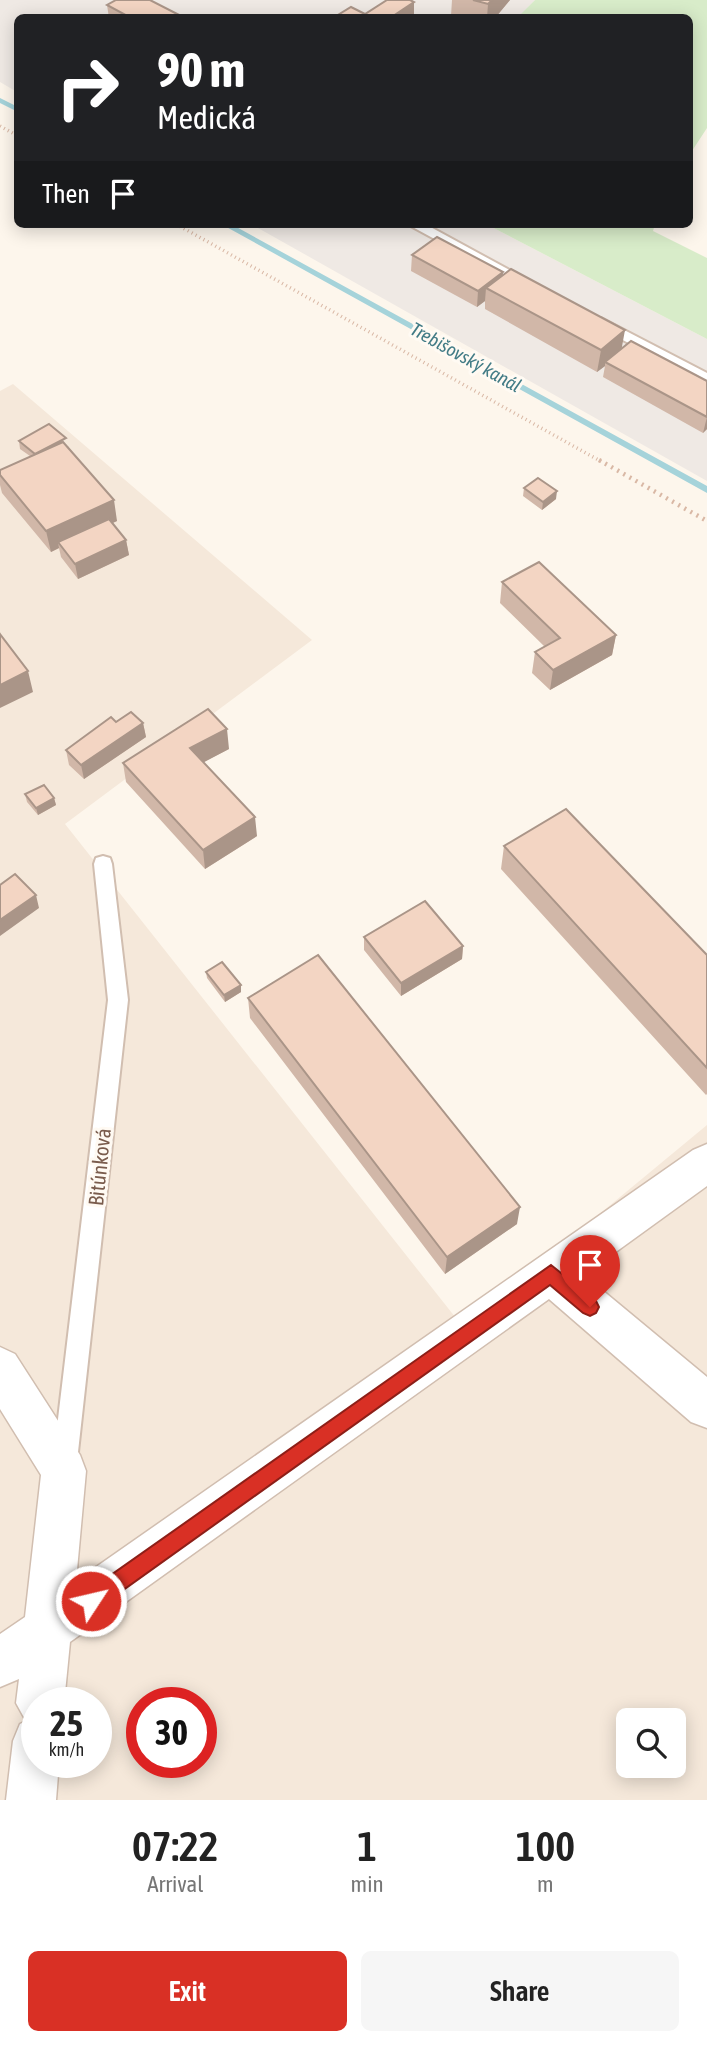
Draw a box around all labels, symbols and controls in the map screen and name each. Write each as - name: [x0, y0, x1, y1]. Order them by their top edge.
- text: 90 m: [157, 41, 245, 97]
- icon: right: [42, 42, 133, 133]
- text: Medická: [157, 99, 256, 136]
- icon: arrive: [104, 175, 142, 213]
- text: Then: [42, 179, 90, 209]
- water label: Trebišovský kanál: [407, 318, 525, 396]
- street label: Bitúnková: [83, 1127, 115, 1207]
- pin: [560, 1235, 620, 1307]
- icon: arrive: [571, 1246, 609, 1284]
- position arrow: [54, 1564, 128, 1638]
- speed limit sign: 30: [126, 1687, 217, 1778]
- text: 25: [50, 1703, 83, 1743]
- map controls: [616, 1708, 686, 1778]
- button: search: [616, 1708, 686, 1778]
- text: km/h: [49, 1739, 84, 1760]
- text: 07:22: [132, 1822, 219, 1870]
- text: 1: [357, 1822, 377, 1870]
- text: 100: [516, 1822, 575, 1870]
- text: Arrival: [147, 1871, 203, 1897]
- text: min: [351, 1871, 384, 1897]
- text: m: [537, 1871, 554, 1897]
- button: Exit: [28, 1951, 347, 2031]
- button: Share: [361, 1951, 679, 2031]

